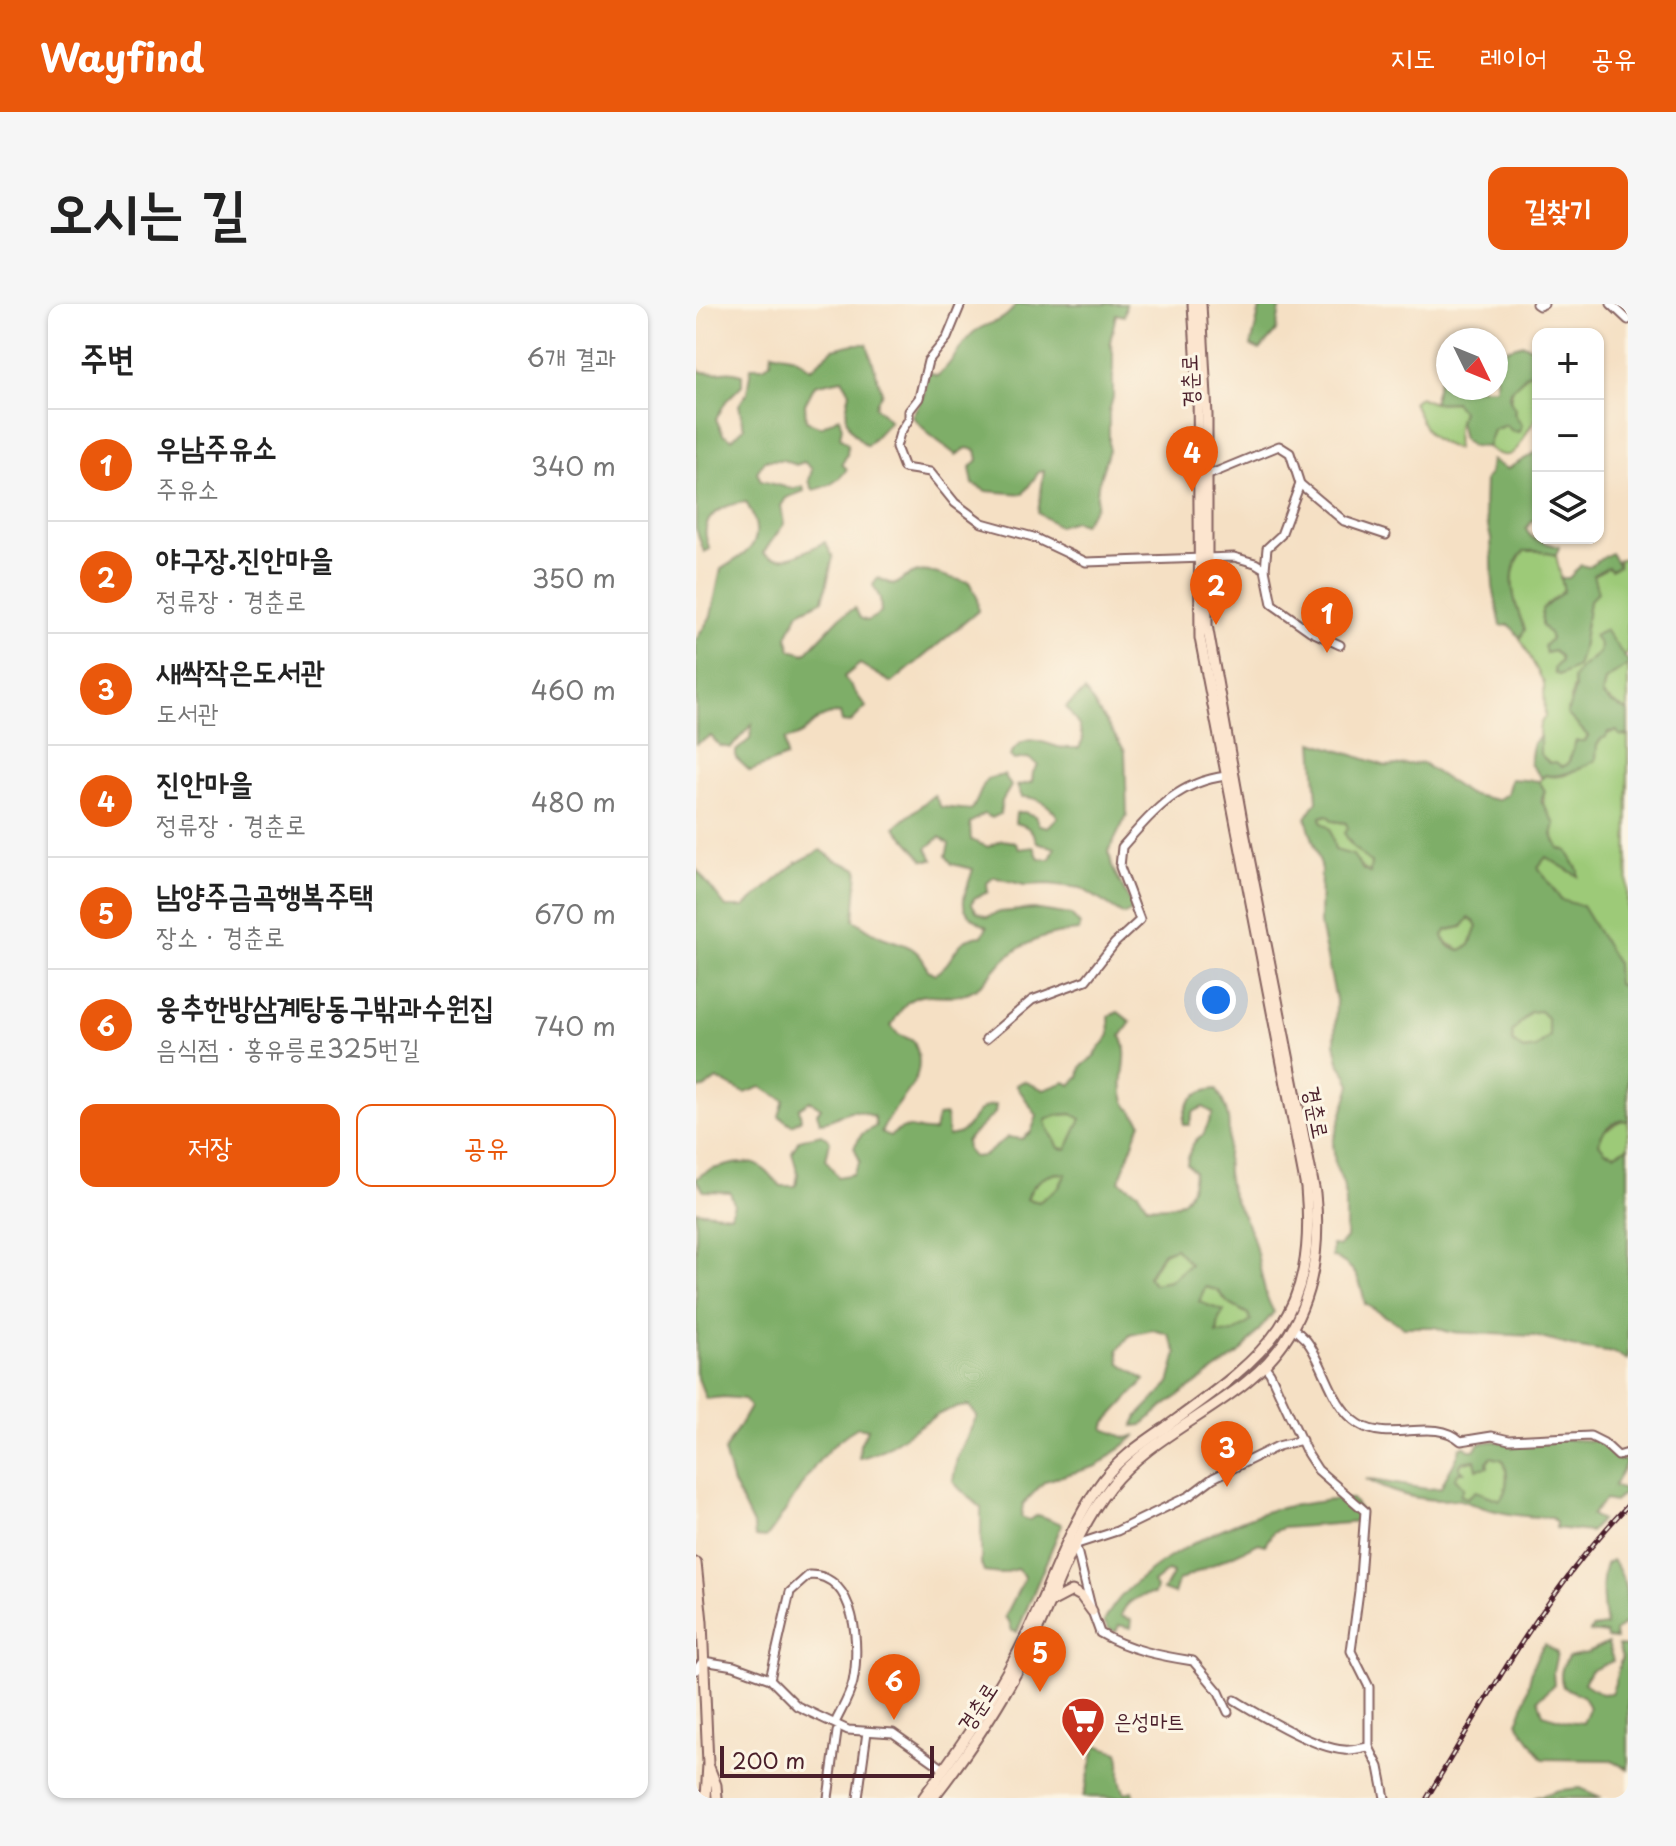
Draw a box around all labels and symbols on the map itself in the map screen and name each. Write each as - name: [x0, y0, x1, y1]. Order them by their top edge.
- north arrow: [1436, 328, 1508, 400]
- street label: 경춘로: [1171, 354, 1205, 408]
- pin: 4: [1166, 426, 1218, 492]
- pin: 2: [1190, 559, 1242, 625]
- pin: 1: [1301, 587, 1353, 653]
- your location: [1196, 980, 1236, 1020]
- street label: 경춘로: [1297, 1083, 1339, 1141]
- pin: 3: [1201, 1421, 1253, 1487]
- pin: 5: [1014, 1626, 1066, 1692]
- pin: 6: [868, 1654, 920, 1720]
- street label: 경춘로: [948, 1675, 1004, 1737]
- supermarket icon: 은성마트: [1059, 1695, 1107, 1758]
- place label: 은성마트: [1114, 1703, 1185, 1736]
- scale bar: [720, 1742, 934, 1778]

